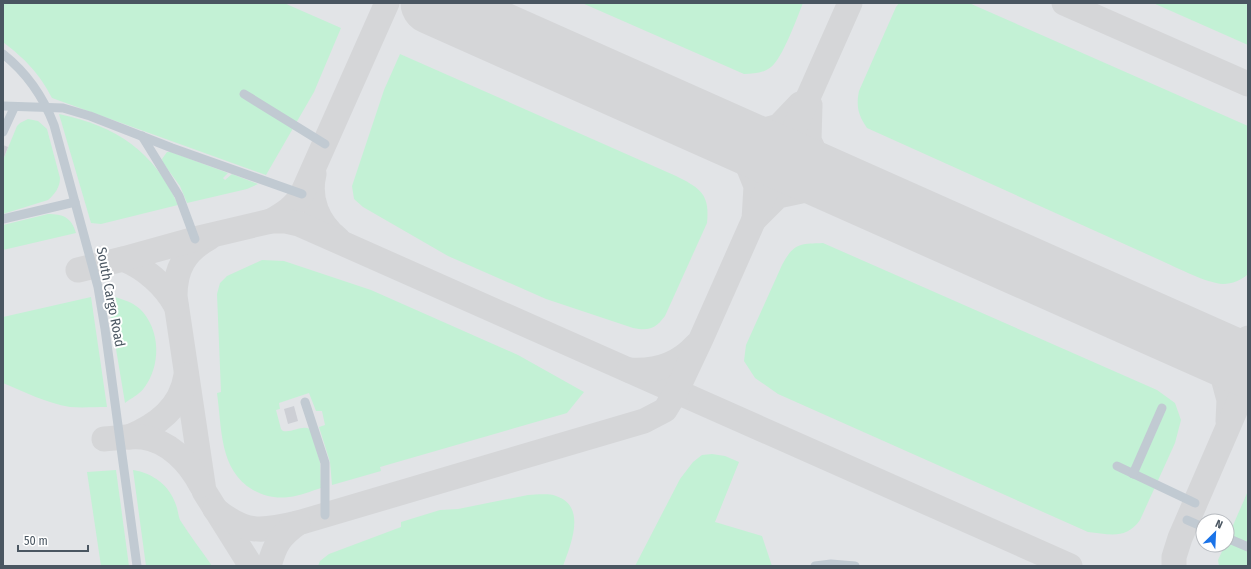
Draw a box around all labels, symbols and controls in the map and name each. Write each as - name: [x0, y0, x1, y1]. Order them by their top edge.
- street label: South Cargo Road: [92, 246, 129, 349]
- north arrow: [1195, 513, 1235, 553]
- text: N: [1213, 517, 1225, 532]
- scale bar: [18, 527, 88, 553]
- text: 50 m: [24, 534, 48, 548]

